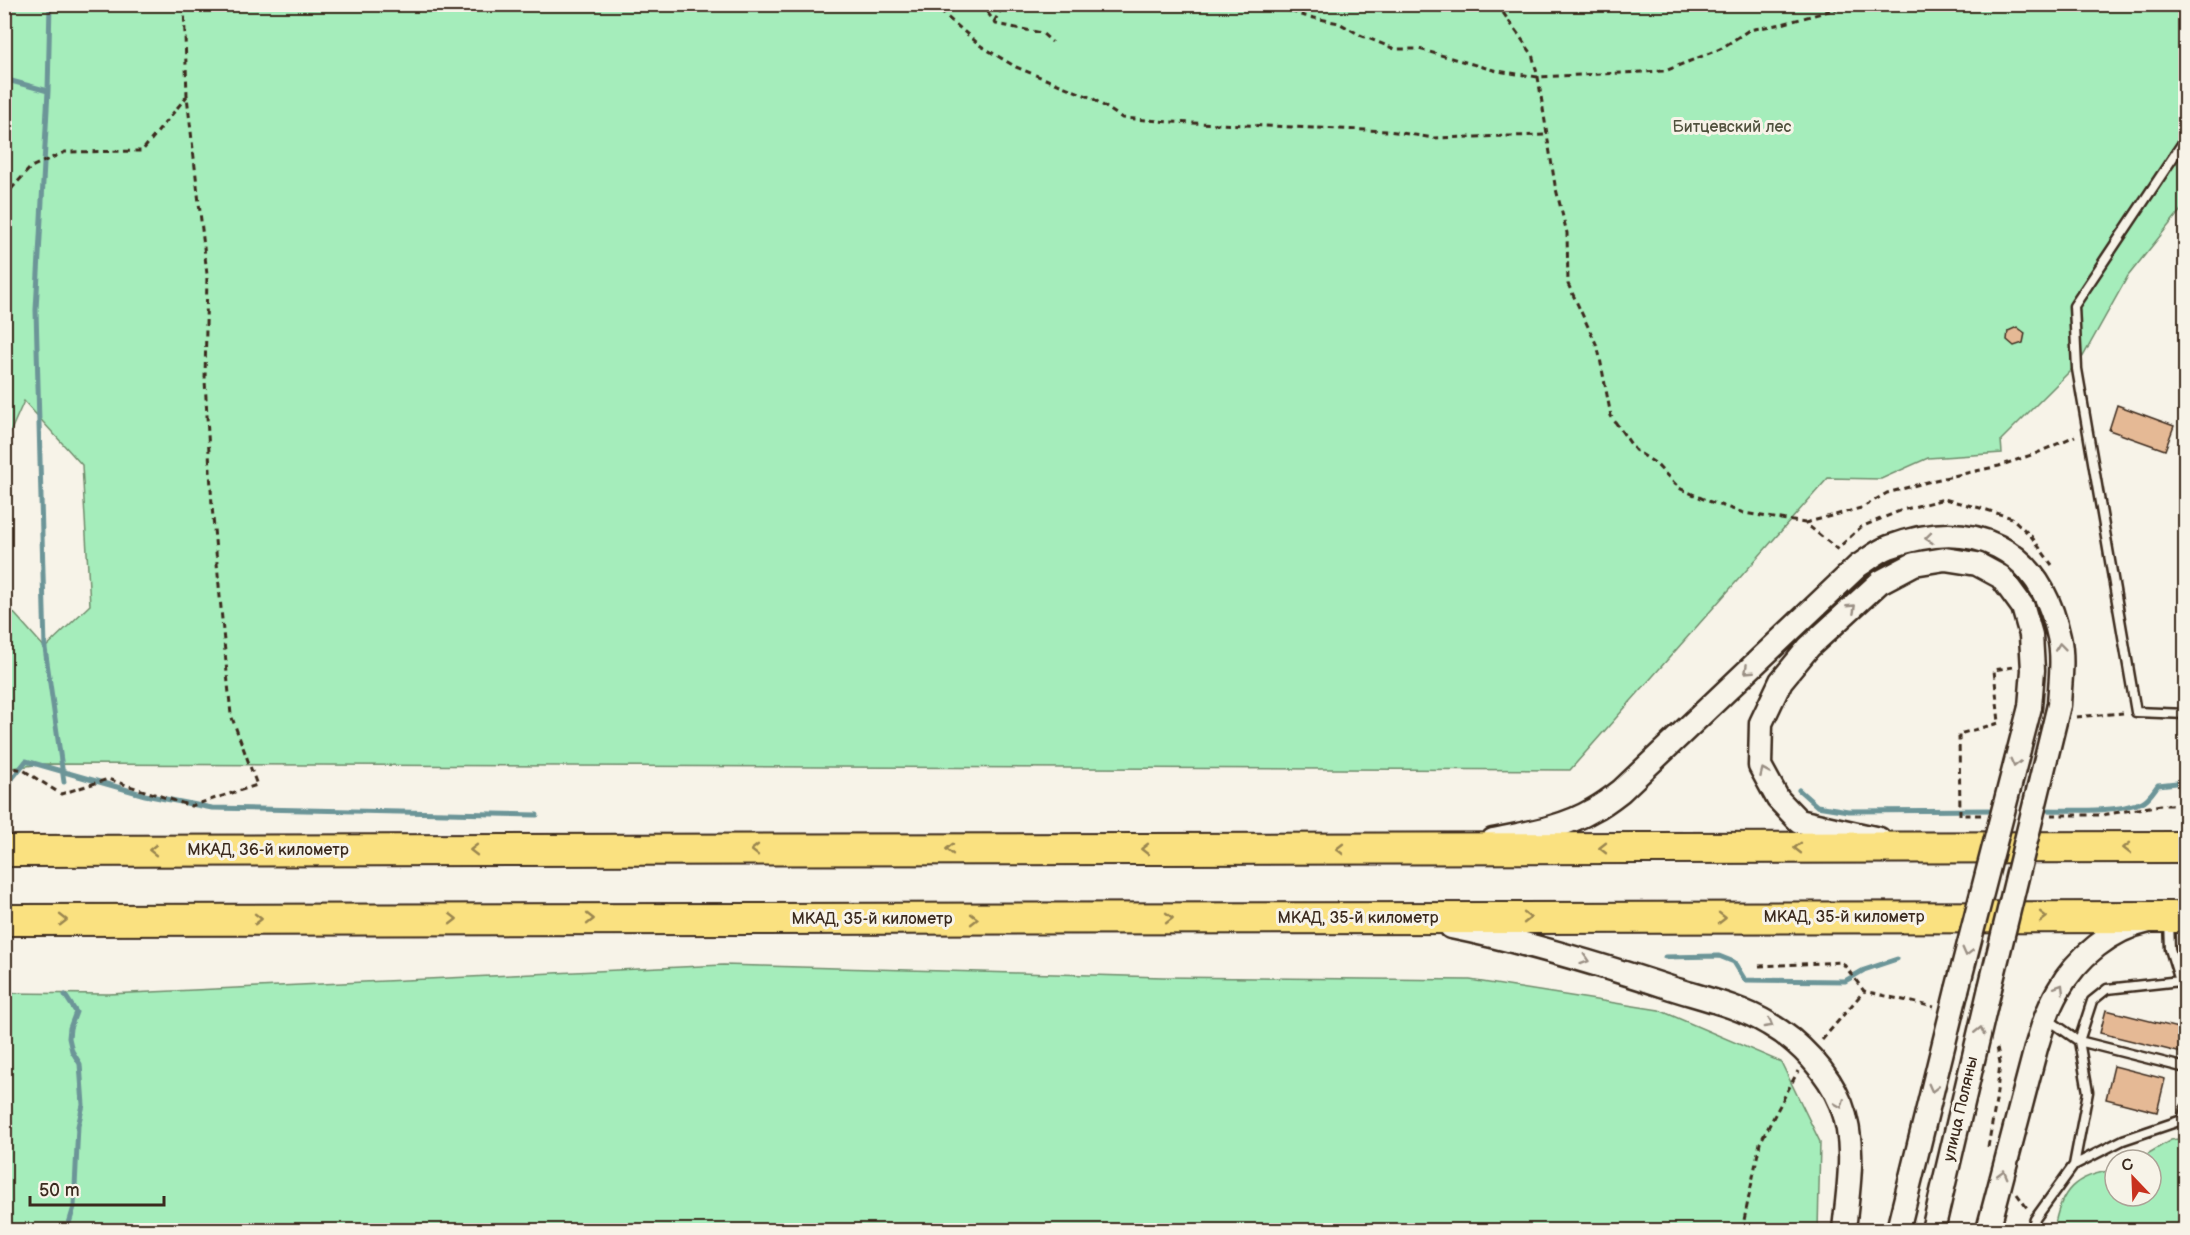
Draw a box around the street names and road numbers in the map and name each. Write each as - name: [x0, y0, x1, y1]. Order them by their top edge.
- street label: МКАД, 36-й километр: [187, 841, 349, 860]
- street label: МКАД, 35-й километр: [1763, 908, 1925, 927]
- street label: МКАД, 35-й километр: [1277, 909, 1439, 928]
- street label: МКАД, 35-й километр: [791, 910, 953, 929]
- street label: улица Поляны: [1940, 1055, 1982, 1163]

